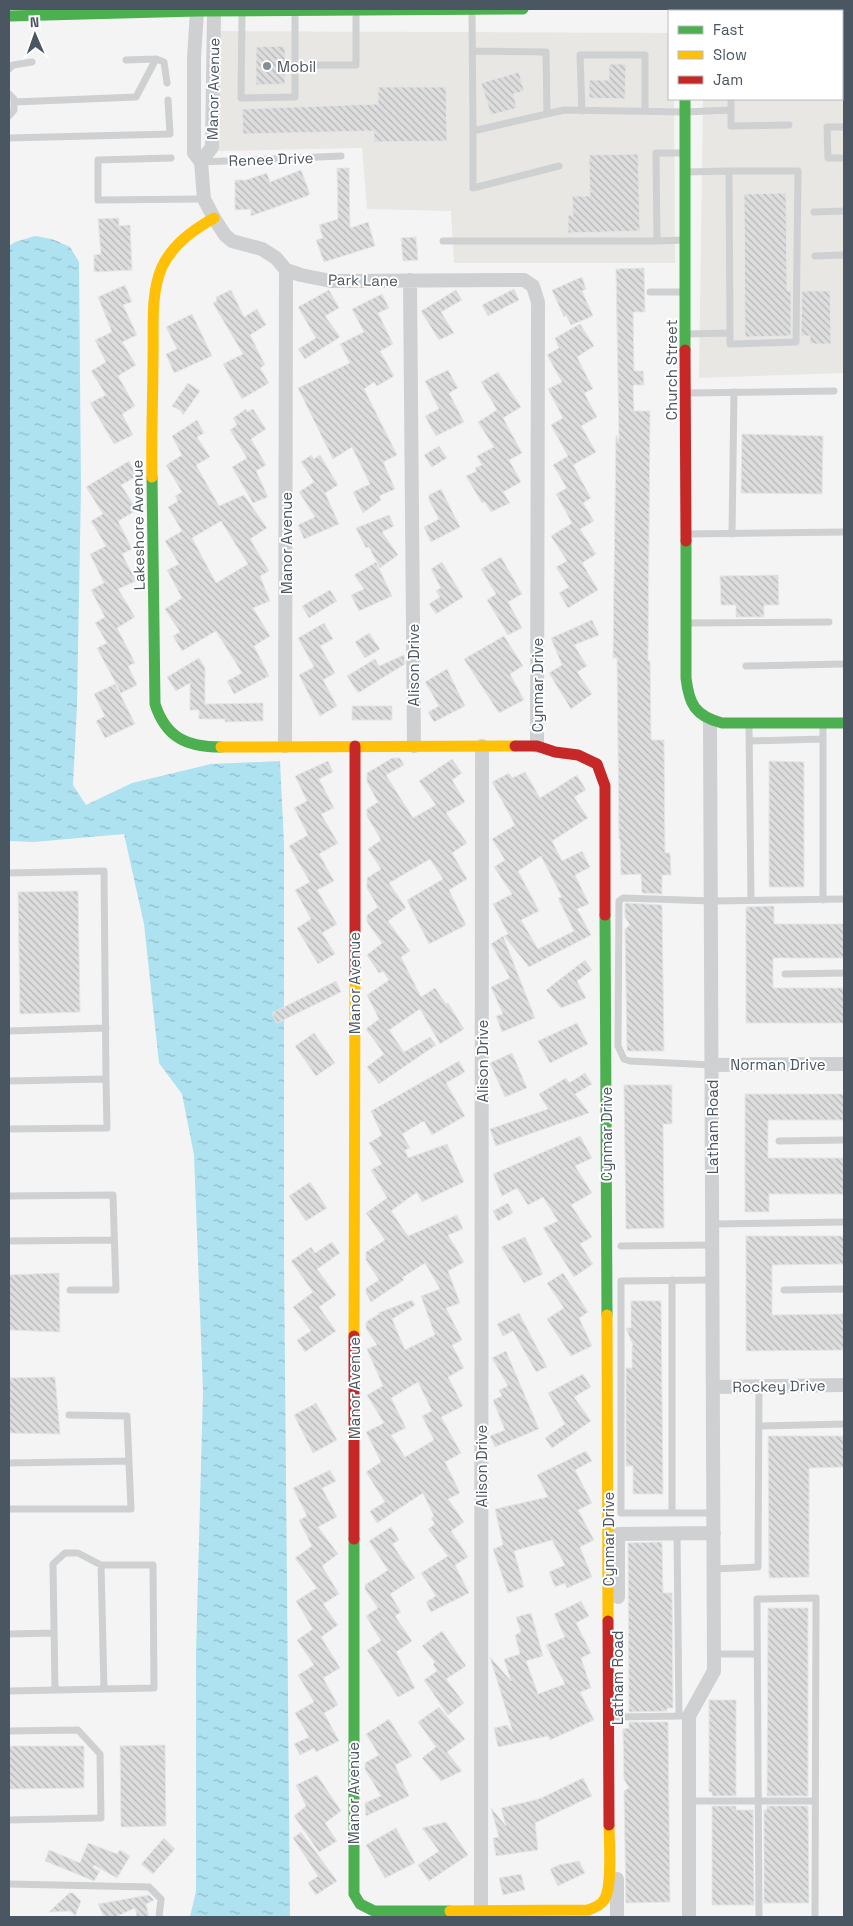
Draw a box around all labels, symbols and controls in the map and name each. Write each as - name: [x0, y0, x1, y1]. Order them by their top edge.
- north arrow: [10, 10, 60, 60]
- legend: [668, 10, 843, 100]
- text: N: [30, 13, 40, 31]
- text: Fast: [713, 20, 744, 39]
- street label: Manor Avenue: [203, 38, 223, 140]
- text: Slow: [713, 45, 747, 64]
- place label: Mobil: [277, 57, 316, 76]
- marker: Mobil: [261, 60, 273, 72]
- text: Jam: [713, 70, 743, 89]
- street label: Renee Drive: [228, 148, 314, 170]
- street label: Park Lane: [328, 270, 398, 290]
- street label: Church Street: [662, 319, 681, 421]
- street label: Lakeshore Avenue: [127, 459, 149, 590]
- street label: Manor Avenue: [277, 492, 296, 594]
- street label: Alison Drive: [404, 623, 423, 706]
- street label: Cynmar Drive: [528, 637, 547, 732]
- street label: Manor Avenue: [345, 932, 364, 1034]
- street label: Alison Drive: [473, 1019, 492, 1102]
- street label: Norman Drive: [730, 1055, 826, 1074]
- street label: Latham Road: [703, 1080, 722, 1174]
- street label: Cynmar Drive: [597, 1086, 616, 1181]
- street label: Manor Avenue: [345, 1337, 364, 1439]
- street label: Rockey Drive: [732, 1376, 826, 1396]
- street label: Alison Drive: [472, 1424, 491, 1507]
- street label: Cynmar Drive: [599, 1491, 618, 1586]
- street label: Latham Road: [608, 1631, 627, 1725]
- street label: Manor Avenue: [344, 1742, 363, 1844]

